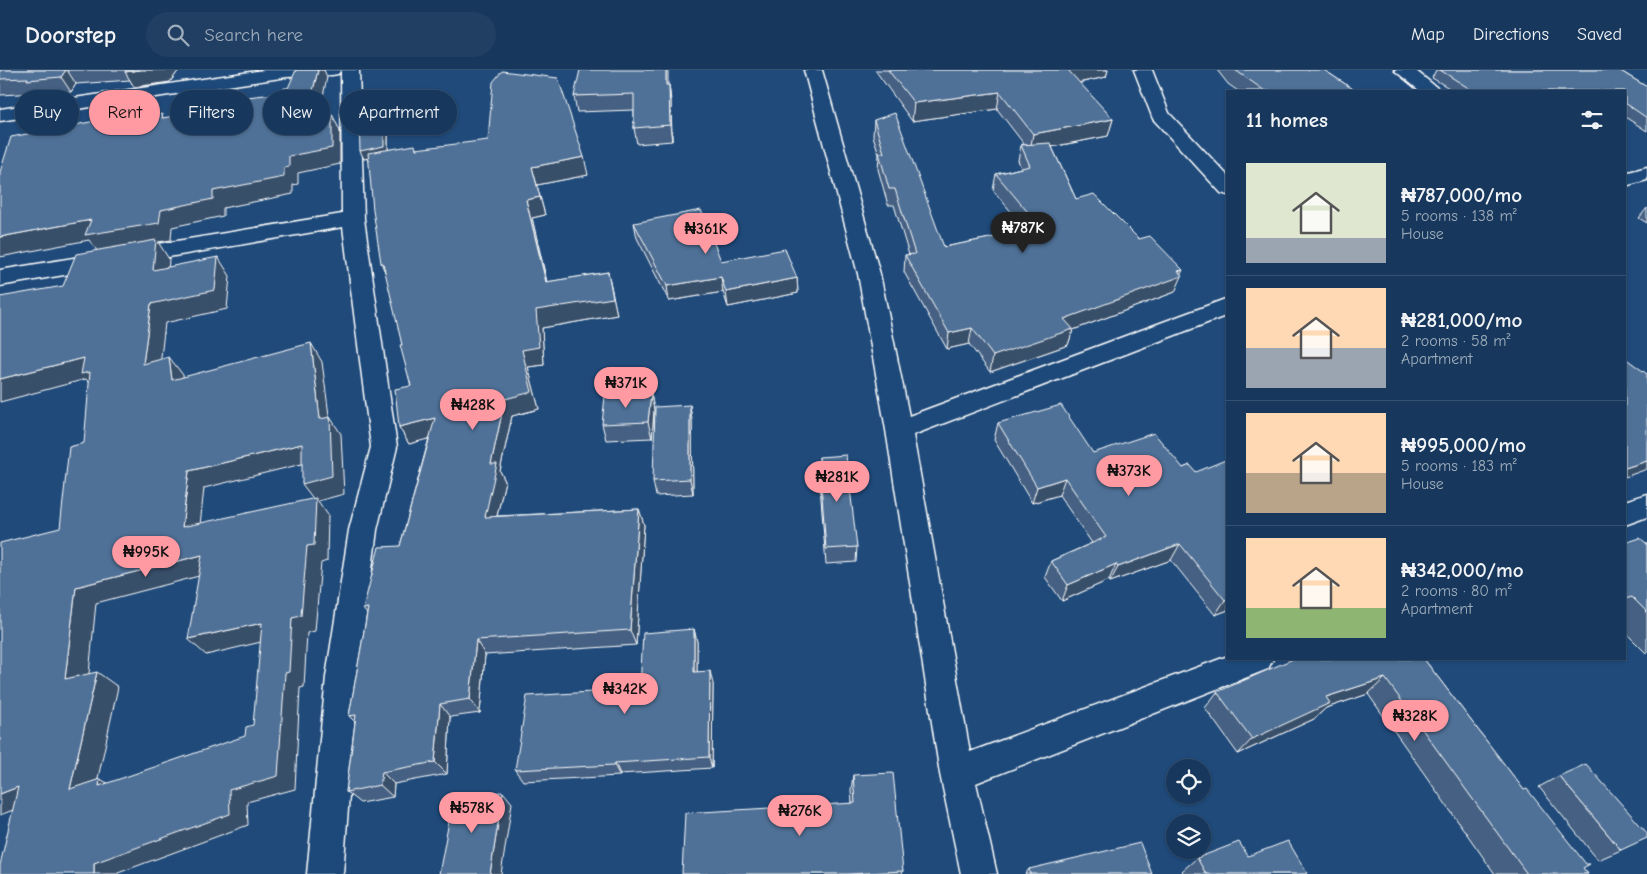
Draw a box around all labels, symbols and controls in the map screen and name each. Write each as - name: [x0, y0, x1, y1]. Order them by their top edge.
- search box: [146, 12, 496, 57]
- text: Doorstep: [25, 21, 116, 49]
- icon: search: [164, 21, 192, 49]
- text: Search here: [204, 24, 303, 46]
- text: Map: [1411, 24, 1445, 45]
- text: Directions: [1473, 24, 1549, 45]
- text: Saved: [1577, 24, 1622, 45]
- chip: Buy: [15, 90, 79, 135]
- chip: Rent: [89, 90, 160, 135]
- chip: Filters: [170, 90, 253, 135]
- chip: New: [263, 90, 330, 135]
- chip: Apartment: [340, 90, 457, 135]
- icon: filters: [1578, 106, 1606, 134]
- text: 11 homes: [1246, 108, 1328, 132]
- icon: home: [1286, 183, 1346, 243]
- text: ₦787,000/mo: [1401, 183, 1522, 207]
- text: 5 rooms · 138 m²: [1401, 207, 1517, 225]
- pin: ₦361K: [671, 212, 741, 255]
- pin: ₦787K: [988, 212, 1058, 254]
- text: ₦787K: [1002, 219, 1044, 237]
- text: ₦361K: [684, 220, 728, 238]
- text: House: [1401, 225, 1444, 243]
- icon: home: [1286, 308, 1346, 368]
- text: ₦281,000/mo: [1401, 308, 1522, 332]
- text: 2 rooms · 58 m²: [1401, 332, 1511, 350]
- text: Apartment: [1401, 350, 1473, 368]
- pin: ₦371K: [591, 366, 661, 409]
- text: ₦371K: [605, 374, 647, 392]
- pin: ₦428K: [438, 388, 508, 431]
- text: ₦428K: [451, 396, 495, 414]
- icon: home: [1286, 433, 1346, 493]
- text: ₦995,000/mo: [1401, 433, 1526, 457]
- pin: ₦373K: [1094, 454, 1164, 497]
- text: 5 rooms · 183 m²: [1401, 457, 1517, 475]
- pin: ₦281K: [802, 460, 872, 503]
- text: ₦373K: [1107, 462, 1151, 480]
- text: ₦281K: [815, 468, 859, 486]
- text: House: [1401, 475, 1444, 493]
- pin: ₦995K: [111, 536, 181, 578]
- text: ₦995K: [123, 543, 169, 561]
- icon: home: [1286, 558, 1346, 618]
- text: ₦342,000/mo: [1401, 558, 1524, 582]
- text: 2 rooms · 80 m²: [1401, 582, 1512, 600]
- text: Apartment: [1401, 600, 1473, 618]
- pin: ₦342K: [590, 672, 660, 715]
- text: ₦342K: [603, 680, 647, 698]
- pin: ₦328K: [1380, 700, 1450, 742]
- text: ₦328K: [1393, 707, 1437, 725]
- map controls: [1166, 759, 1211, 859]
- button: locate: [1166, 759, 1211, 804]
- pin: ₦578K: [437, 792, 507, 834]
- pin: ₦276K: [765, 794, 835, 837]
- text: ₦578K: [450, 799, 494, 817]
- text: ₦276K: [778, 802, 822, 820]
- button: layers: [1166, 814, 1211, 859]

